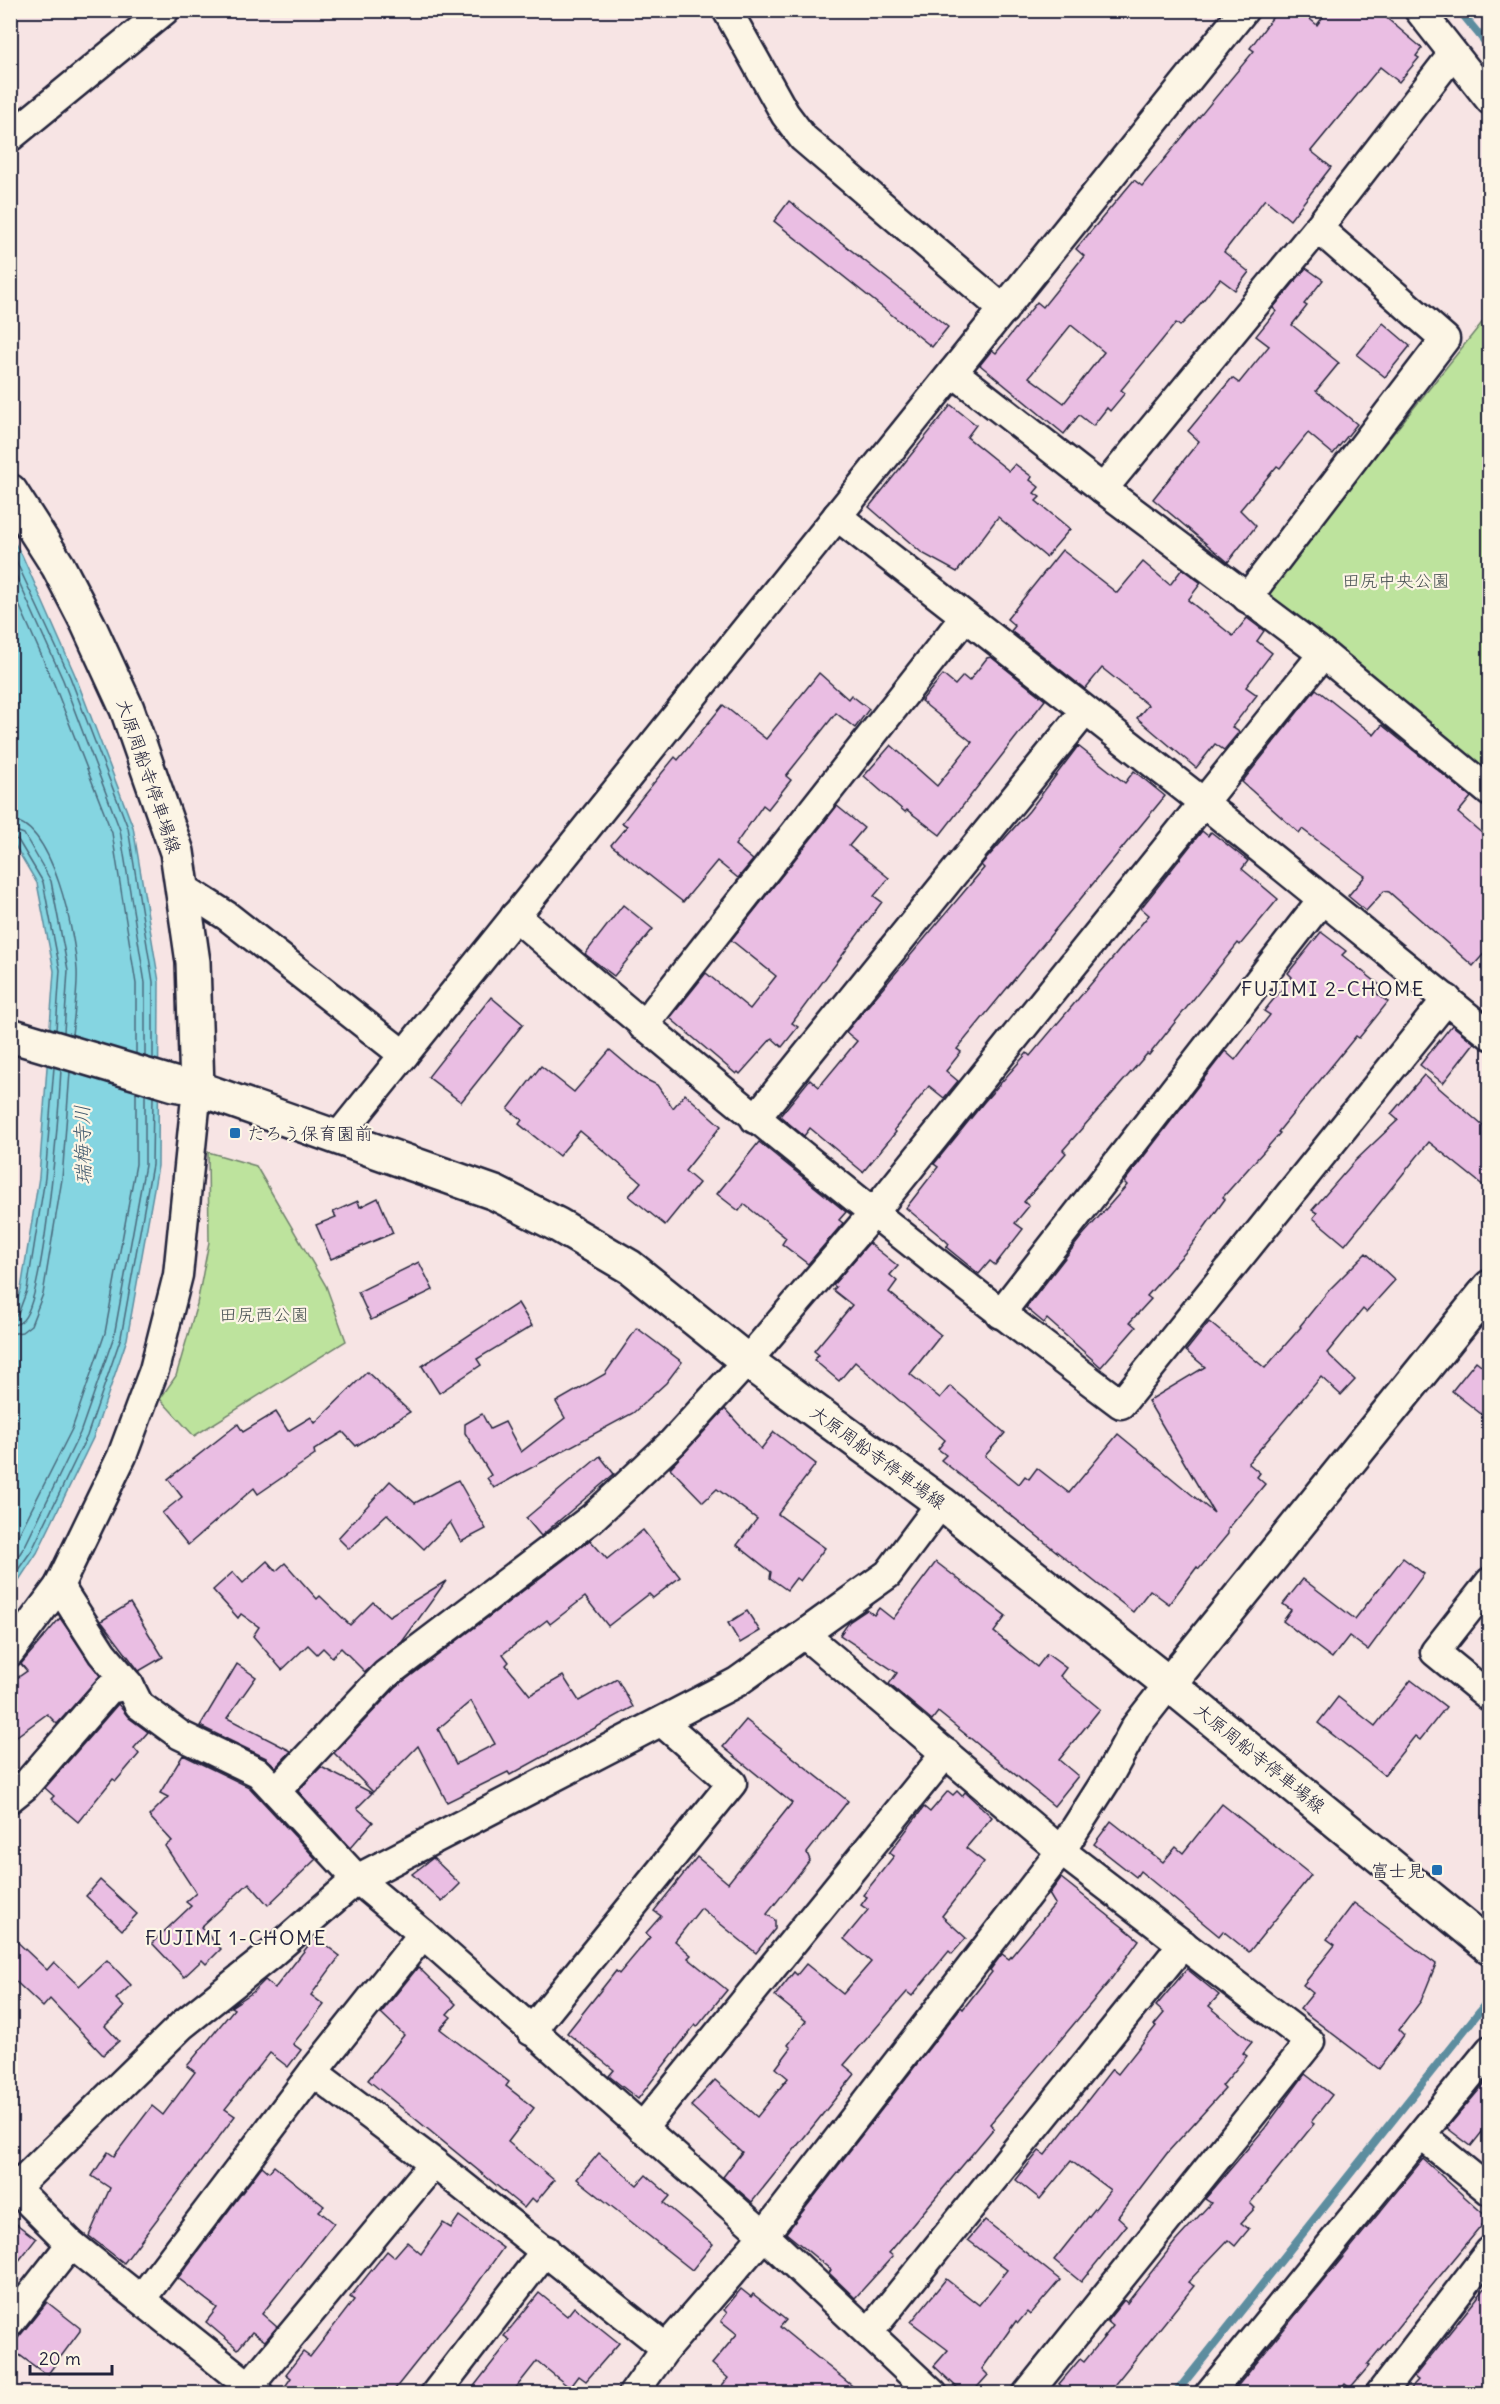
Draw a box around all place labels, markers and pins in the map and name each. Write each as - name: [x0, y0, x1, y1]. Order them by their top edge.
- place label: たろう保育園前: [247, 1122, 373, 1145]
- marker: たろう保育園前: [228, 1126, 242, 1140]
- place label: 富士見: [1371, 1859, 1425, 1882]
- marker: 富士見: [1430, 1863, 1444, 1877]

